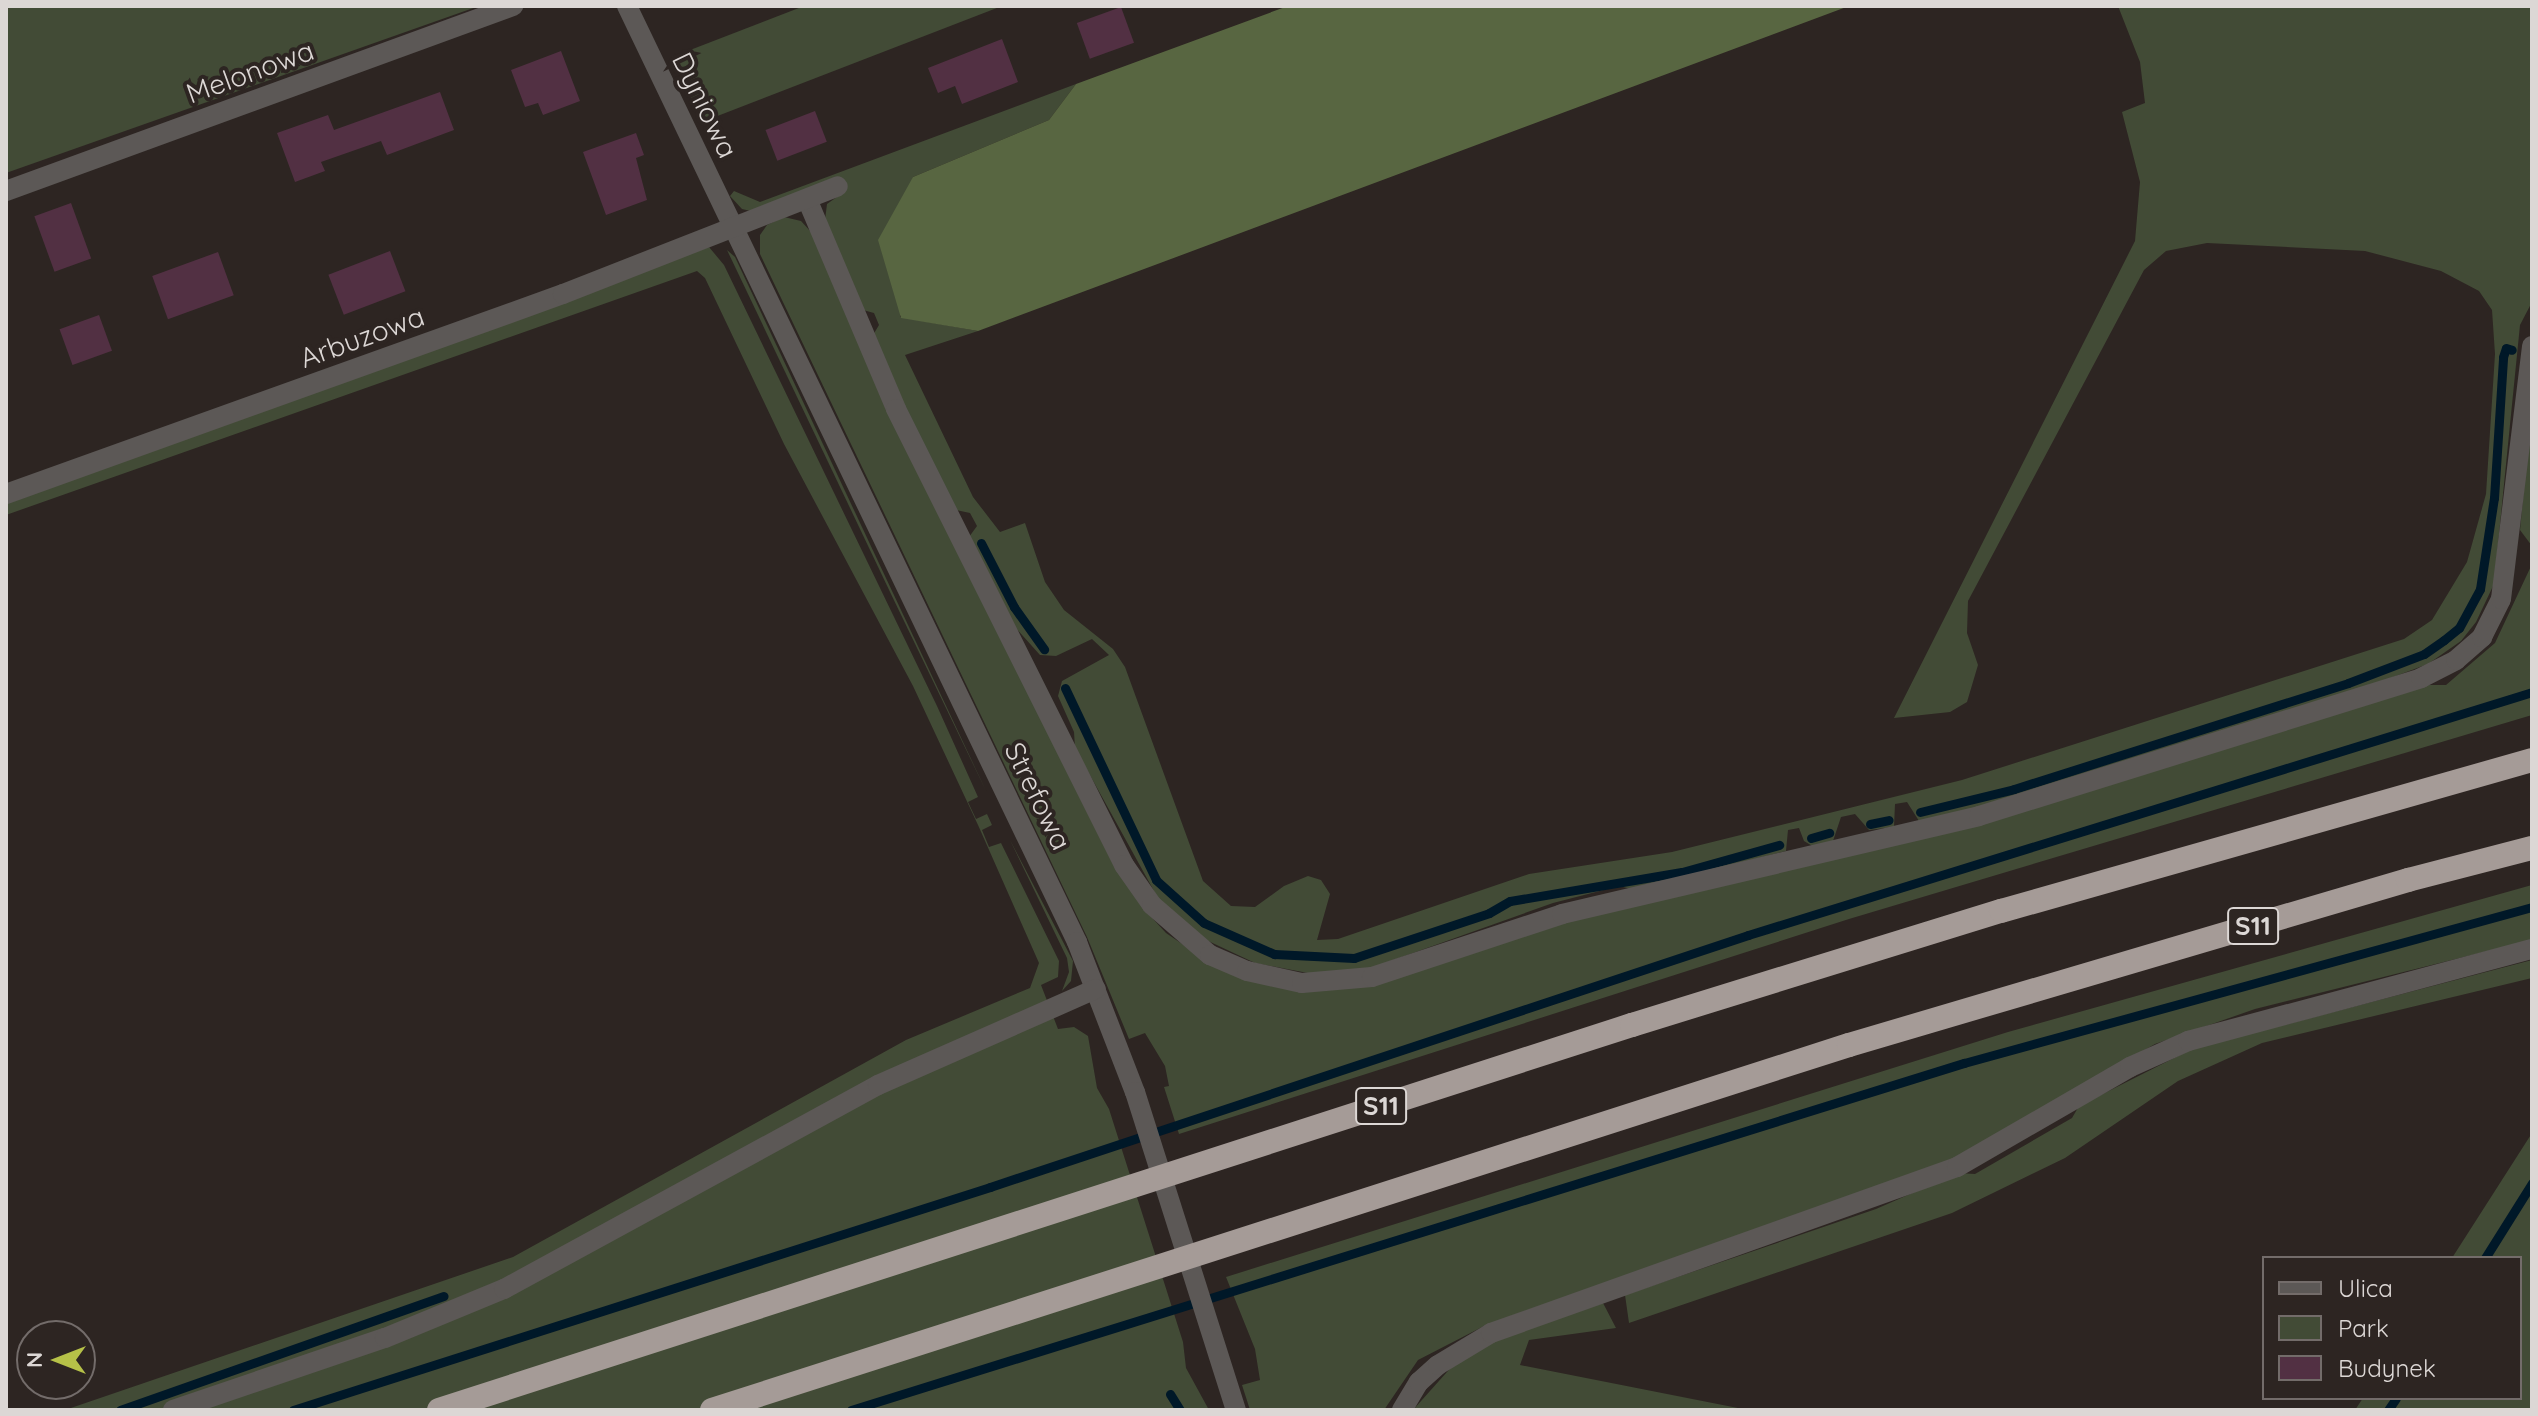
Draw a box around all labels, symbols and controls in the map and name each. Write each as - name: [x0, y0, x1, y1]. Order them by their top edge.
- street label: Melonowa: [182, 33, 318, 111]
- street label: Dyniowa: [665, 47, 745, 163]
- street label: Arbuzowa: [295, 299, 429, 375]
- street label: Strefowa: [998, 737, 1078, 855]
- road number: S11: [2227, 904, 2279, 948]
- road number: S11: [1355, 1084, 1407, 1128]
- legend: [2262, 1256, 2522, 1400]
- text: Ulica: [2338, 1273, 2393, 1303]
- text: Park: [2338, 1313, 2389, 1343]
- north arrow: [16, 1320, 96, 1400]
- text: N: [20, 1352, 48, 1368]
- text: Budynek: [2338, 1353, 2436, 1383]

